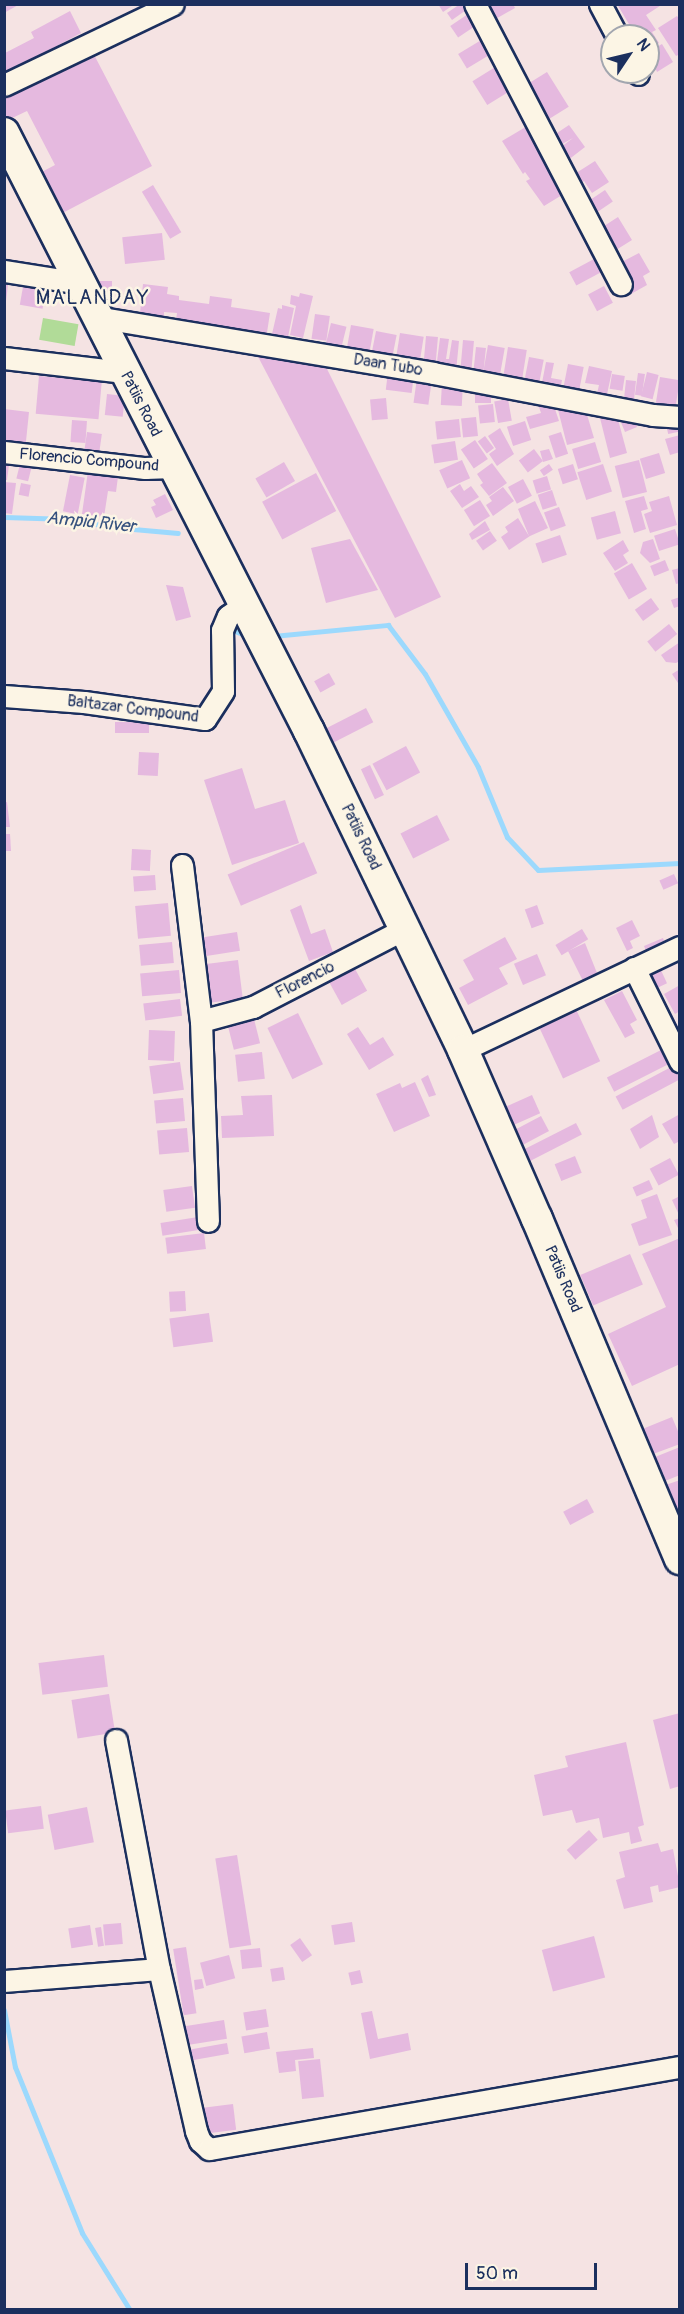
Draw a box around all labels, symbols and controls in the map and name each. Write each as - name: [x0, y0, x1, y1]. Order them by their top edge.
- north arrow: [600, 24, 660, 84]
- text: N: [632, 35, 654, 55]
- district label: MALANDAY: [36, 285, 150, 309]
- street label: Daan Tubo: [352, 350, 424, 380]
- street label: Patiis Road: [116, 368, 166, 440]
- street label: Florencio Compound: [18, 444, 160, 476]
- water label: Ampid River: [45, 508, 137, 538]
- street label: Baltazar Compound: [66, 691, 200, 727]
- street label: Patiis Road: [337, 801, 385, 873]
- street label: Florencio: [272, 957, 338, 1003]
- street label: Patiis Road: [540, 1243, 586, 1315]
- scale bar: [468, 2251, 600, 2289]
- text: 50 m: [476, 2262, 518, 2285]

